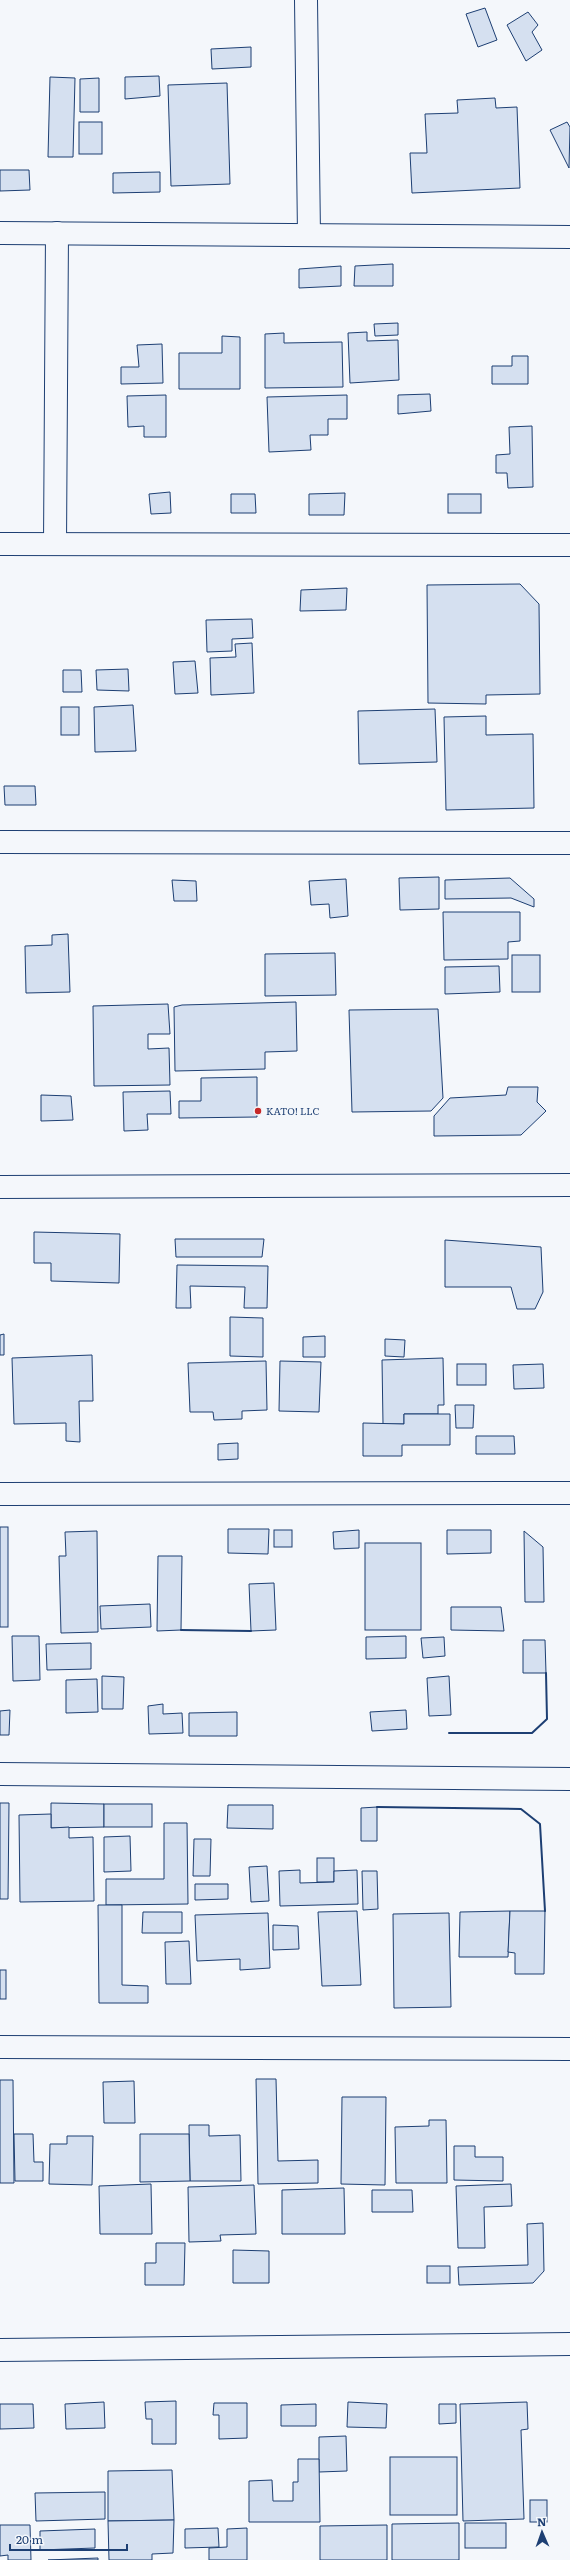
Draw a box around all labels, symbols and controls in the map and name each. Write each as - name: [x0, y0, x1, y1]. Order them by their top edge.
- place label: KATO! LLC: [266, 1103, 320, 1118]
- marker: KATO! LLC: [253, 1106, 263, 1116]
- north arrow: [522, 2512, 562, 2552]
- text: N: [537, 2513, 547, 2529]
- scale bar: [10, 2526, 127, 2552]
- text: 20 m: [16, 2530, 43, 2548]

